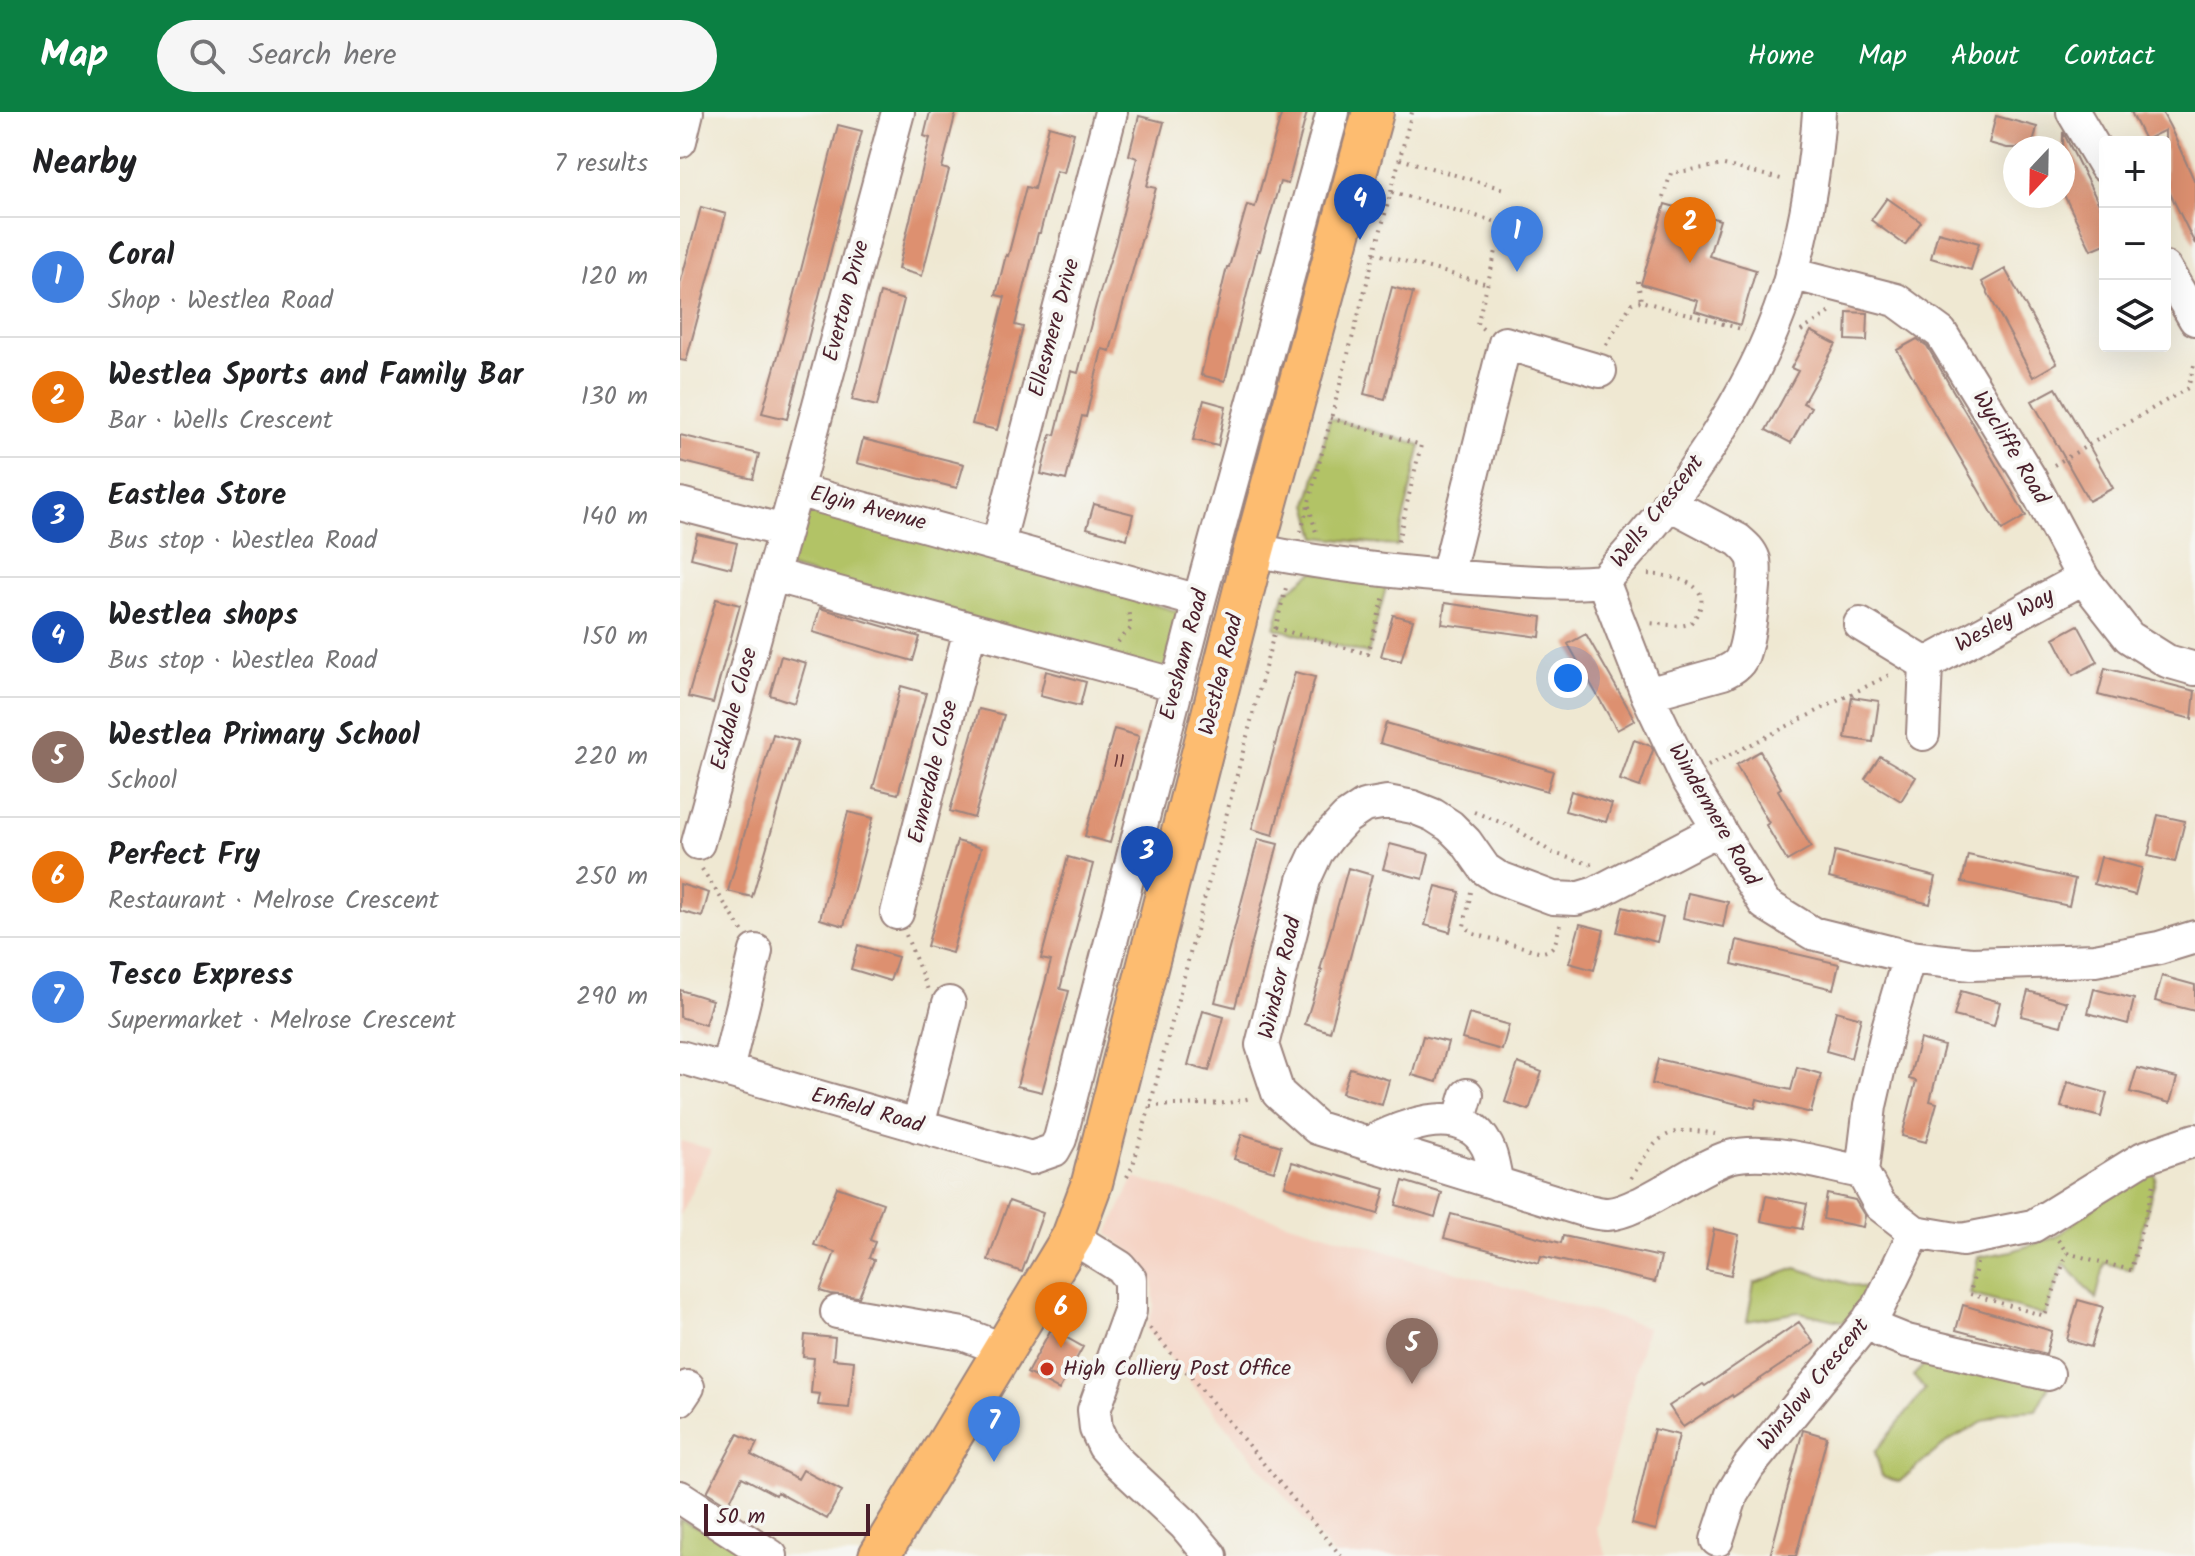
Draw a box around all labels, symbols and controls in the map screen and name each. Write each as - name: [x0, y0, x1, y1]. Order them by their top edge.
- search box: [157, 20, 717, 92]
- text: Map: [40, 26, 109, 86]
- text: Search here: [249, 32, 396, 80]
- icon: search: [185, 34, 229, 78]
- text: Home: [1748, 34, 1814, 79]
- text: Map: [1858, 34, 1907, 79]
- text: About: [1951, 34, 2019, 79]
- text: Contact: [2063, 34, 2155, 79]
- north arrow: [2003, 136, 2075, 208]
- map controls: [2099, 136, 2171, 352]
- button: +: [2099, 136, 2171, 208]
- text: Nearby: [32, 137, 137, 191]
- text: 7 results: [554, 143, 648, 185]
- pin: 4: [1334, 174, 1386, 240]
- pin: 2: [1664, 197, 1716, 263]
- pin: 1: [1491, 206, 1543, 272]
- button: −: [2099, 208, 2171, 280]
- text: Coral: [108, 232, 174, 280]
- street label: Everton Drive: [814, 236, 880, 366]
- street label: Ellesmere Drive: [1020, 255, 1090, 401]
- text: 1: [54, 256, 62, 298]
- text: 120 m: [581, 256, 648, 298]
- text: Shop · Westlea Road: [108, 280, 333, 322]
- button: layers: [2099, 280, 2171, 352]
- text: Westlea Sports and Family Bar: [108, 352, 523, 400]
- text: 2: [50, 376, 66, 418]
- text: 130 m: [581, 376, 648, 418]
- street label: Wycliffe Road: [1962, 384, 2058, 512]
- text: Bar · Wells Crescent: [108, 400, 333, 442]
- street label: Wells Crescent: [1602, 447, 1714, 576]
- text: Eastlea Store: [108, 472, 286, 520]
- street label: Elgin Avenue: [806, 477, 930, 541]
- text: 3: [51, 496, 65, 538]
- text: 140 m: [581, 496, 648, 538]
- text: Bus stop · Westlea Road: [108, 520, 377, 562]
- street label: Wesley Way: [1949, 579, 2062, 663]
- street label: Evesham Road: [1151, 585, 1220, 724]
- text: Westlea shops: [108, 592, 298, 640]
- street label: Westlea Road: [1190, 610, 1254, 739]
- text: 4: [51, 616, 65, 658]
- text: 150 m: [582, 616, 648, 658]
- text: Bus stop · Westlea Road: [108, 640, 377, 682]
- street label: Eskdale Close: [702, 644, 768, 774]
- your location: [1548, 658, 1588, 698]
- street label: Ennerdale Close: [899, 696, 969, 847]
- text: Westlea Primary School: [108, 712, 420, 760]
- text: 5: [51, 736, 65, 778]
- text: 220 m: [574, 736, 648, 778]
- street label: Windermere Road: [1658, 737, 1769, 894]
- house number: 11: [1113, 748, 1125, 777]
- text: School: [108, 760, 177, 802]
- pin: 3: [1121, 826, 1173, 892]
- text: Perfect Fry: [108, 832, 260, 880]
- text: 6: [51, 856, 65, 898]
- text: 250 m: [575, 856, 648, 898]
- text: Restaurant · Melrose Crescent: [108, 880, 439, 922]
- street label: Windsor Road: [1250, 912, 1312, 1043]
- text: Tesco Express: [108, 952, 293, 1000]
- text: 7: [52, 976, 64, 1018]
- text: 290 m: [576, 976, 648, 1018]
- text: Supermarket · Melrose Crescent: [108, 1000, 456, 1042]
- street label: Enfield Road: [807, 1078, 928, 1144]
- pin: 6: [1035, 1282, 1087, 1348]
- street label: Winslow Crescent: [1749, 1311, 1879, 1459]
- pin: 5: [1386, 1318, 1438, 1384]
- place label: High Colliery Post Office: [1063, 1352, 1291, 1387]
- marker: High Colliery Post Office: [1038, 1360, 1056, 1378]
- pin: 7: [968, 1396, 1020, 1462]
- scale bar: [704, 1500, 870, 1536]
- text: 50 m: [716, 1500, 765, 1535]

